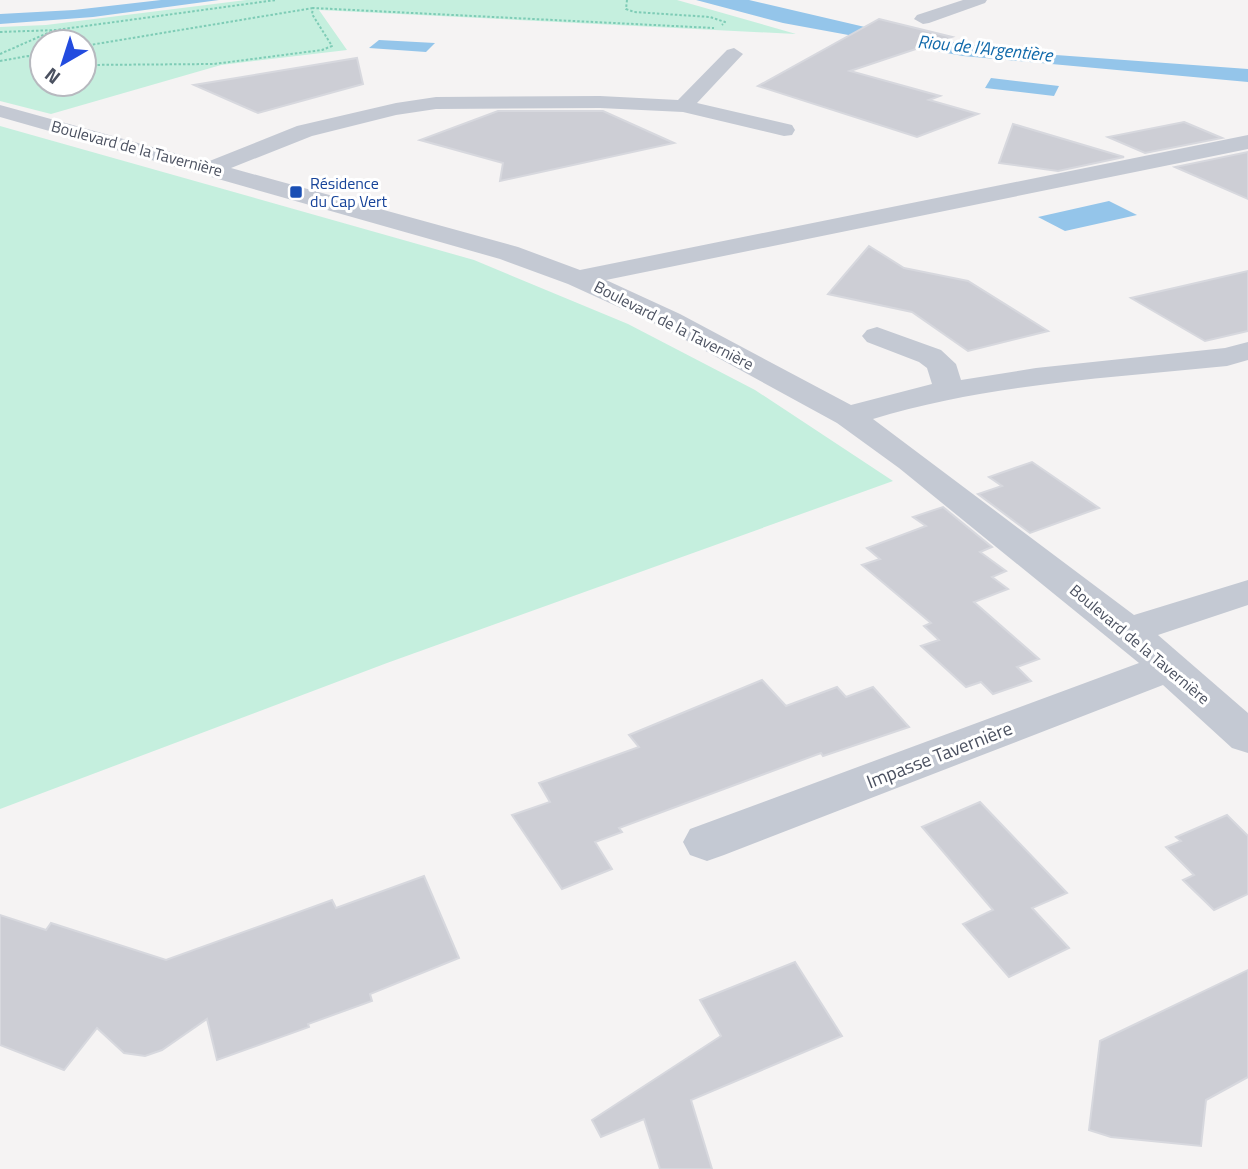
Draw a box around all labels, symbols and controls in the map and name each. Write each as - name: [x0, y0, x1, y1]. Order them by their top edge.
- water label: Riou de l'Argentière: [916, 27, 1055, 69]
- north arrow: [28, 28, 98, 98]
- text: N: [38, 61, 66, 92]
- street label: Boulevard de la Tavernière: [49, 114, 225, 182]
- place label: Résidence du Cap Vert: [310, 171, 388, 213]
- marker: Résidence du Cap Vert: [288, 184, 304, 200]
- street label: Boulevard de la Tavernière: [590, 274, 758, 376]
- street label: Boulevard de la Tavernière: [1065, 578, 1215, 710]
- street label: Impasse Tavernière: [862, 713, 1016, 795]

